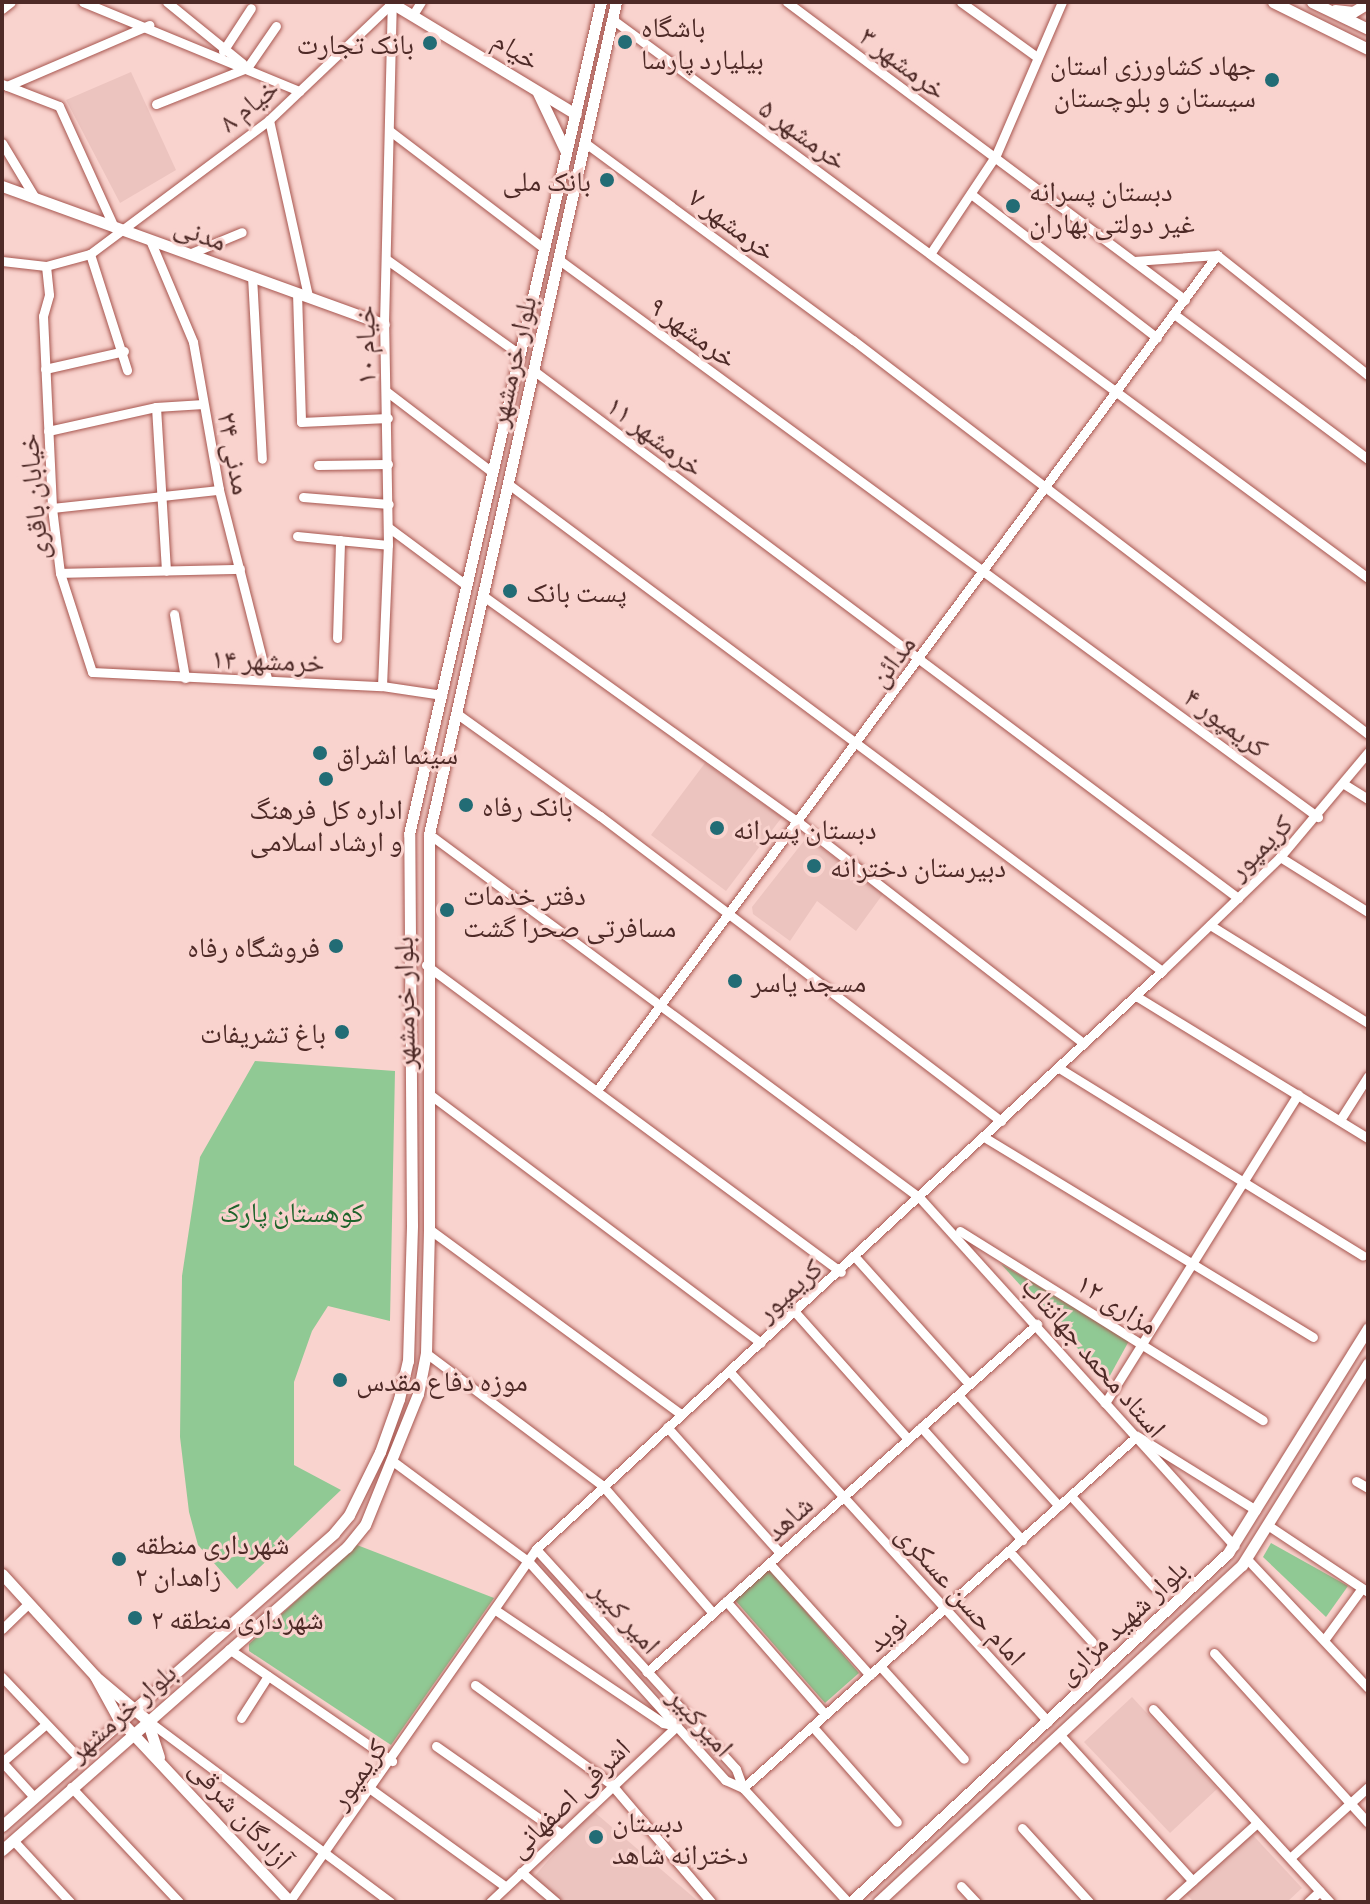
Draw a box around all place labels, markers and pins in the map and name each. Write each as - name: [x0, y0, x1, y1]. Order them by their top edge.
- place label: باشگاه بیلیارد پارسا: [641, 9, 764, 75]
- place label: بانک تجارت: [296, 26, 414, 60]
- marker: باشگاه بیلیارد پارسا: [616, 33, 634, 51]
- marker: بانک تجارت: [421, 34, 439, 52]
- place label: جهاد کشاورزی استان سیستان و بلوچستان: [1050, 47, 1256, 113]
- marker: جهاد کشاورزی استان سیستان و بلوچستان: [1263, 71, 1281, 89]
- place label: بانک ملی: [502, 163, 591, 197]
- marker: بانک ملی: [598, 171, 616, 189]
- place label: دبستان پسرانه غیر دولتی بهاران: [1029, 173, 1195, 239]
- marker: دبستان پسرانه غیر دولتی بهاران: [1004, 197, 1022, 215]
- place label: پست بانک: [526, 574, 627, 608]
- marker: پست بانک: [501, 582, 519, 600]
- place label: سینما اشراق: [336, 736, 458, 770]
- marker: سینما اشراق: [311, 744, 329, 762]
- marker: اداره کل فرهنگ و ارشاد اسلامی: [317, 770, 335, 788]
- place label: بانک رفاه: [482, 788, 573, 822]
- place label: اداره کل فرهنگ و ارشاد اسلامی: [249, 791, 403, 857]
- marker: بانک رفاه: [457, 796, 475, 814]
- place label: دبستان پسرانه: [733, 811, 877, 845]
- marker: دبستان پسرانه: [708, 819, 726, 837]
- place label: دبیرستان دخترانه: [830, 849, 1006, 883]
- marker: دبیرستان دخترانه: [805, 857, 823, 875]
- place label: دفتر خدمات مسافرتی صحرا گشت: [463, 877, 676, 943]
- marker: دفتر خدمات مسافرتی صحرا گشت: [438, 901, 456, 919]
- place label: فروشگاه رفاه: [187, 929, 320, 963]
- marker: فروشگاه رفاه: [327, 937, 345, 955]
- place label: مسجد یاسر: [751, 964, 866, 998]
- marker: مسجد یاسر: [726, 972, 744, 990]
- place label: باغ تشریفات: [200, 1015, 326, 1049]
- marker: باغ تشریفات: [333, 1023, 351, 1041]
- place label: موزه دفاع مقدس: [356, 1363, 528, 1397]
- marker: موزه دفاع مقدس: [331, 1371, 349, 1389]
- place label: شهرداری منطقه ۲ زاهدان: [135, 1526, 289, 1592]
- marker: شهرداری منطقه ۲ زاهدان: [110, 1550, 128, 1568]
- place label: شهرداری منطقه ۲: [151, 1601, 324, 1635]
- marker: شهرداری منطقه ۲: [126, 1609, 144, 1627]
- place label: دبستان دخترانه شاهد: [612, 1804, 748, 1870]
- marker: دبستان دخترانه شاهد: [587, 1828, 605, 1846]

